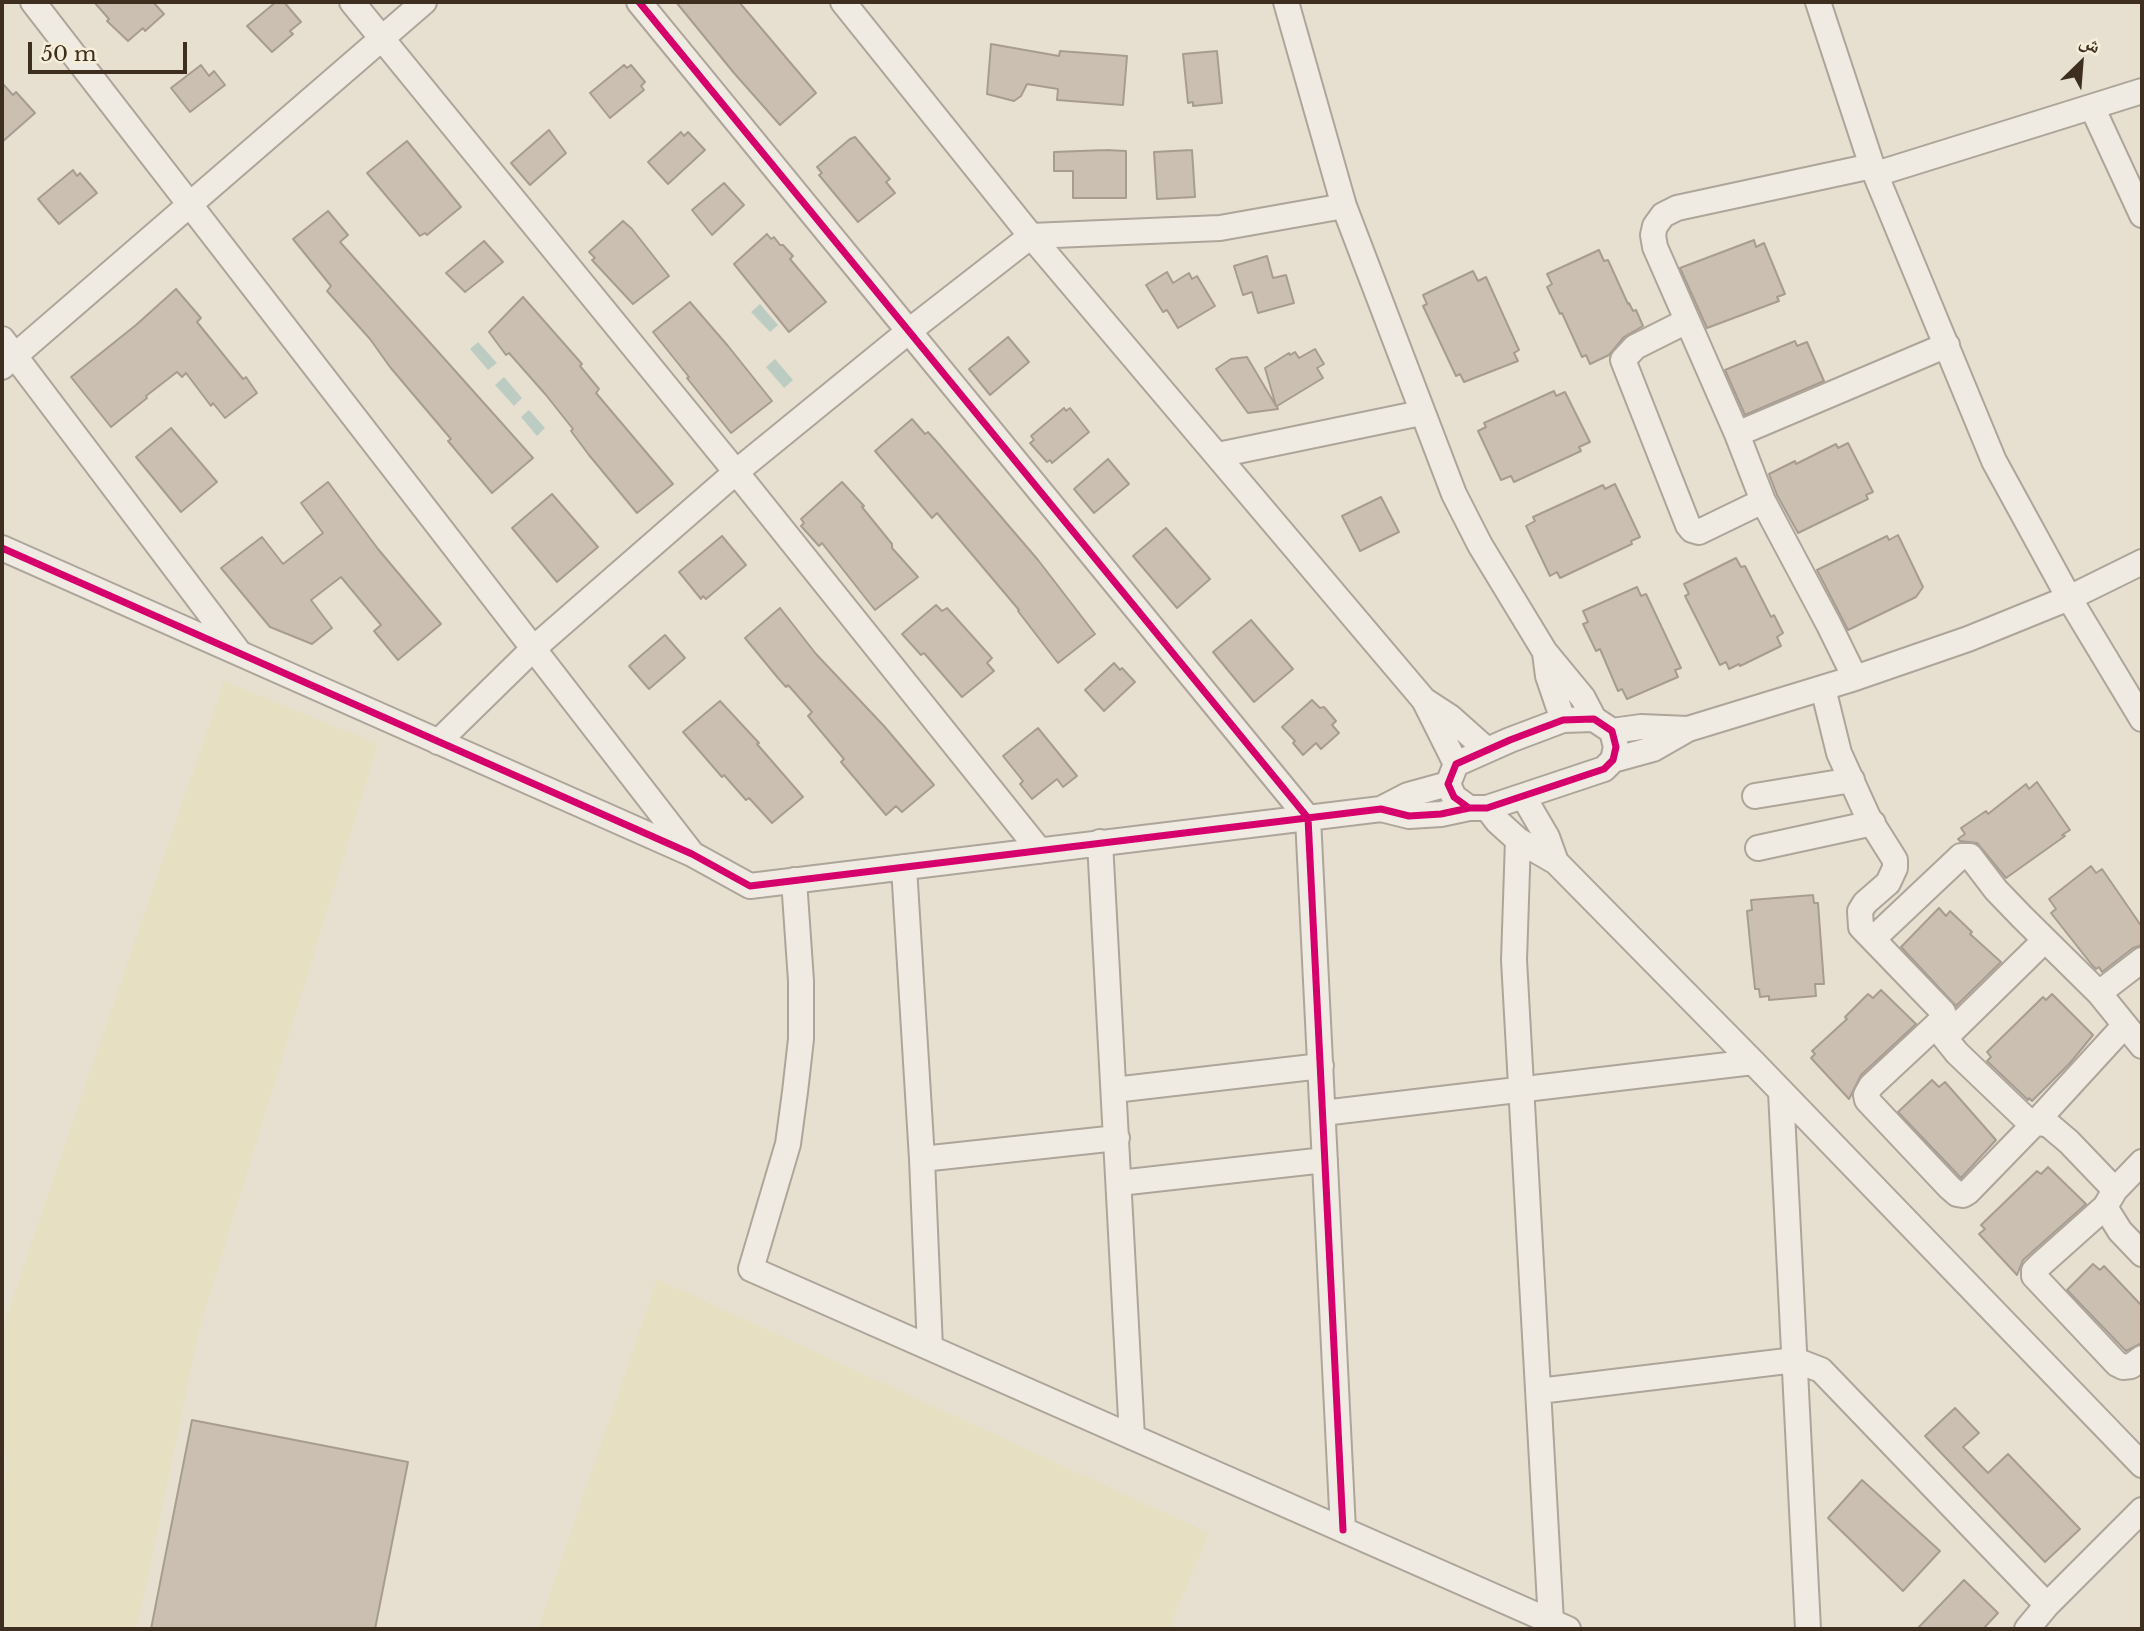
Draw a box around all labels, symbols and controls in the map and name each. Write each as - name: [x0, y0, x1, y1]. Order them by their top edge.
- scale bar: [32, 28, 191, 72]
- north arrow: [2046, 28, 2116, 98]
- text: ش: [2076, 29, 2104, 58]
- text: 50 m: [41, 41, 96, 67]

